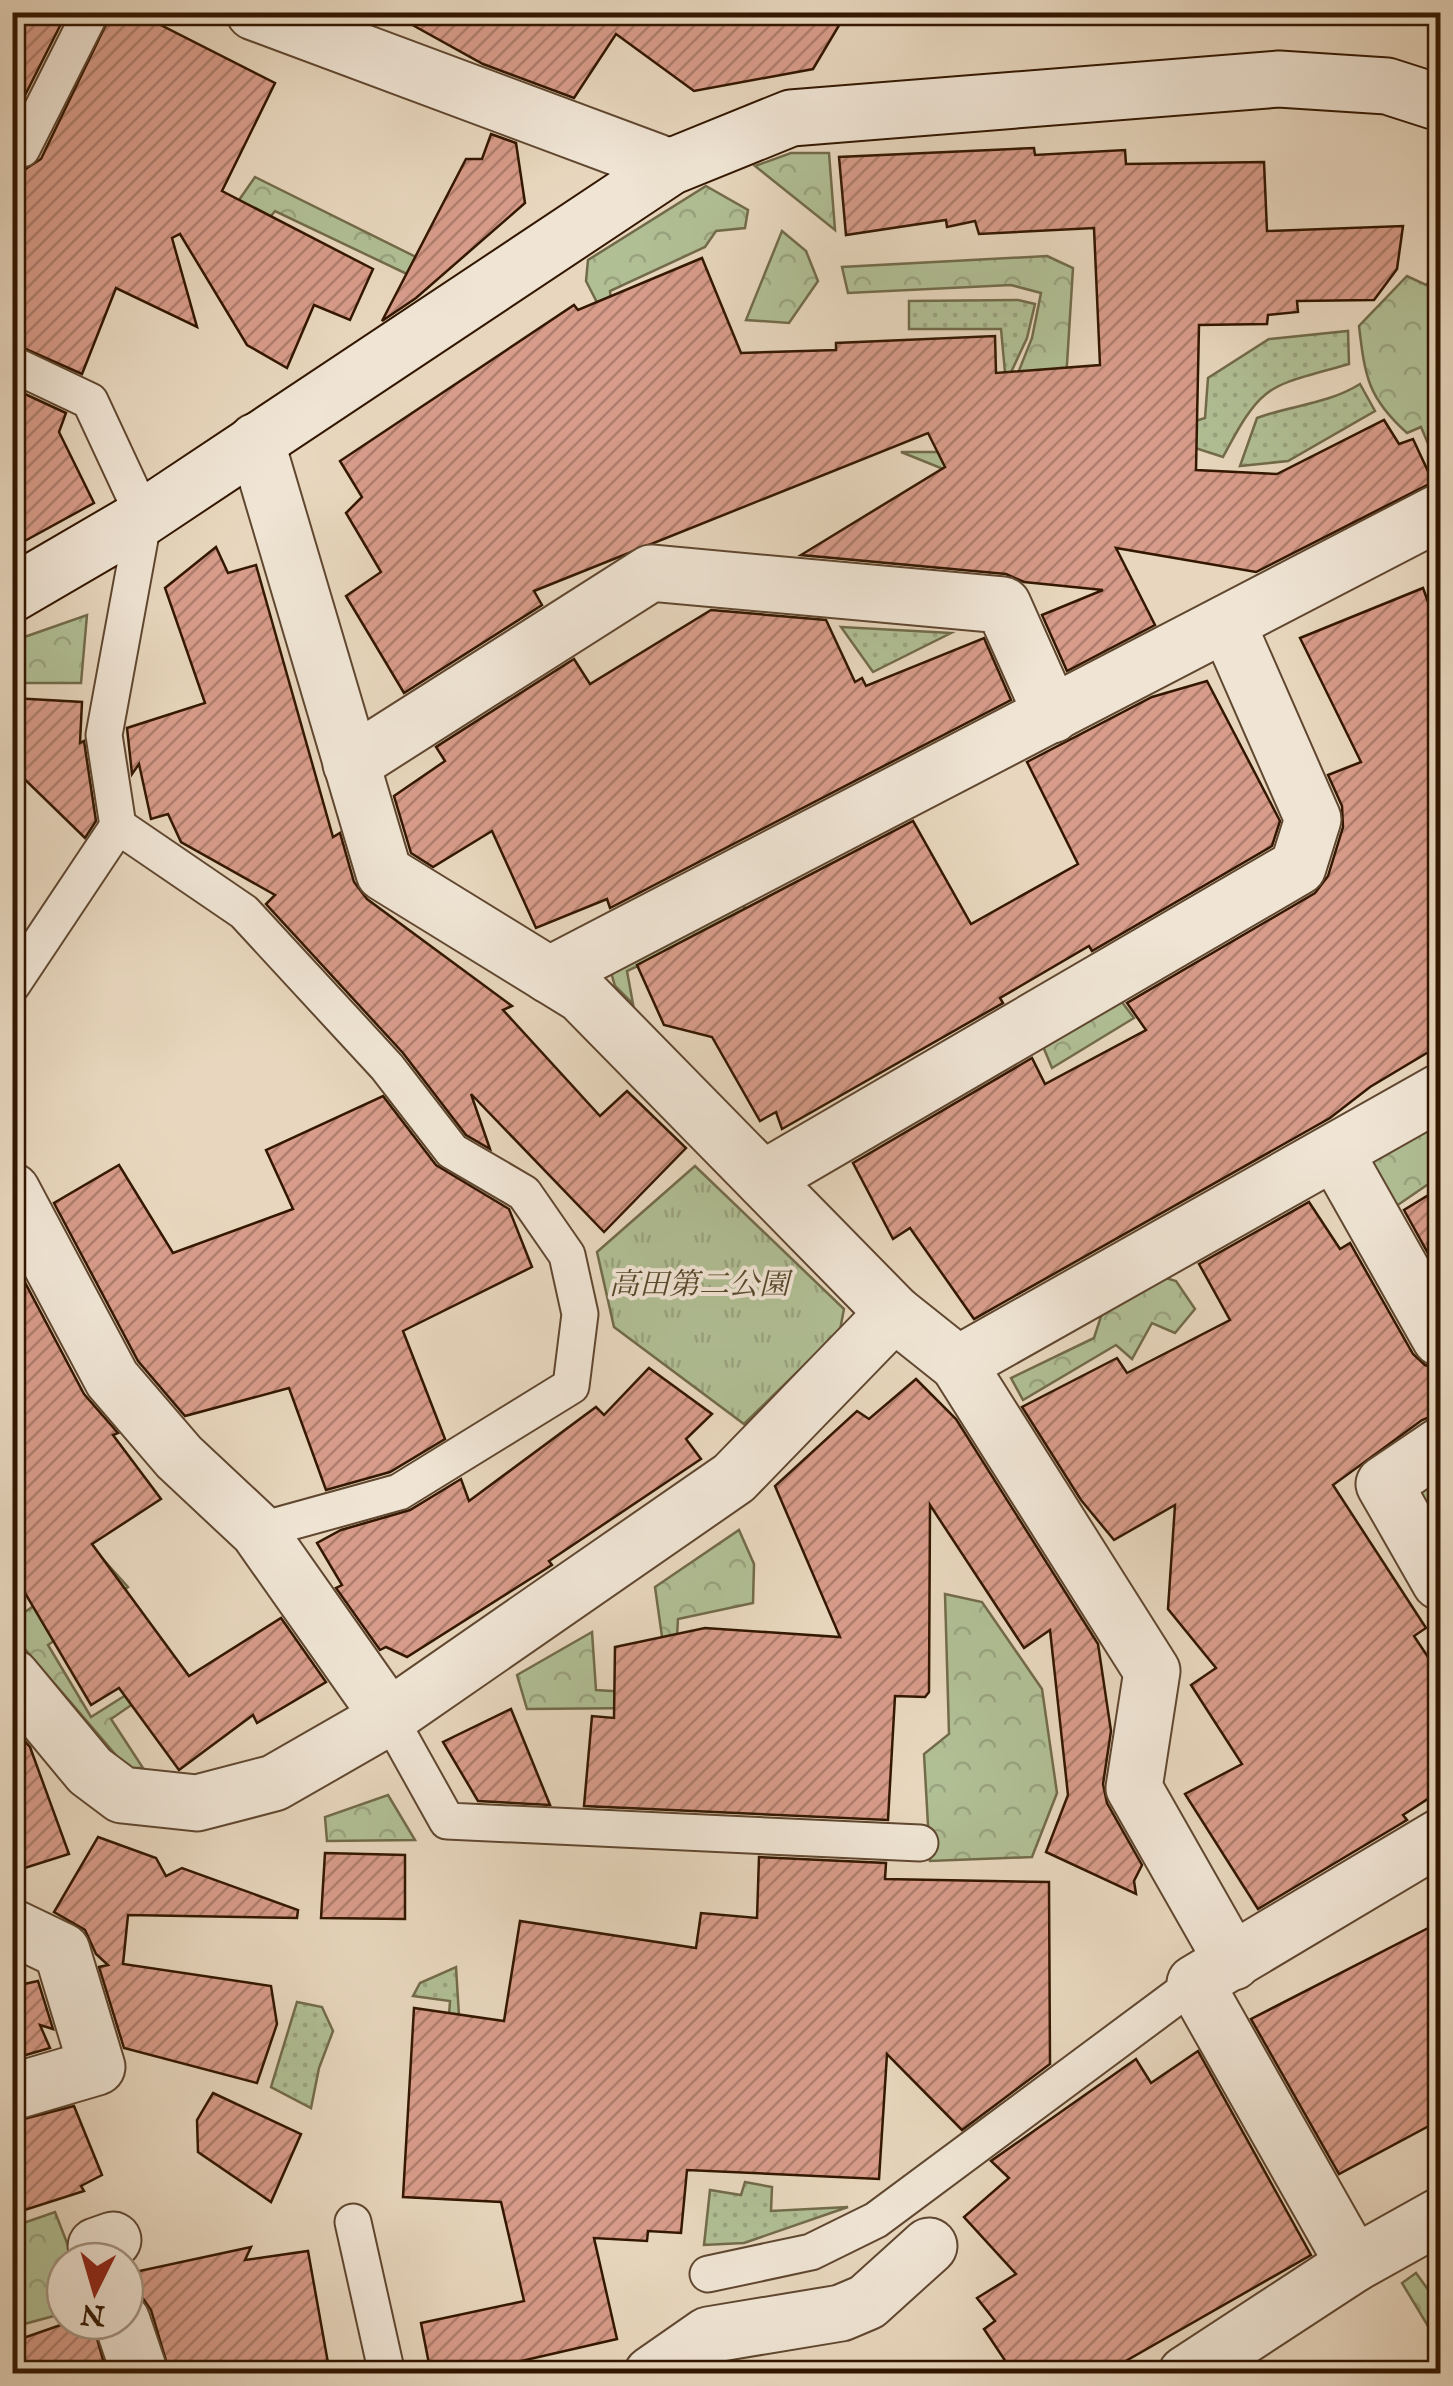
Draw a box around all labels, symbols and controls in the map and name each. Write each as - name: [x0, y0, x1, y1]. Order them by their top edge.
- park label: 高田第二公園: [609, 1267, 794, 1305]
- north arrow: [45, 2241, 145, 2341]
- text: N: [79, 2295, 108, 2332]

